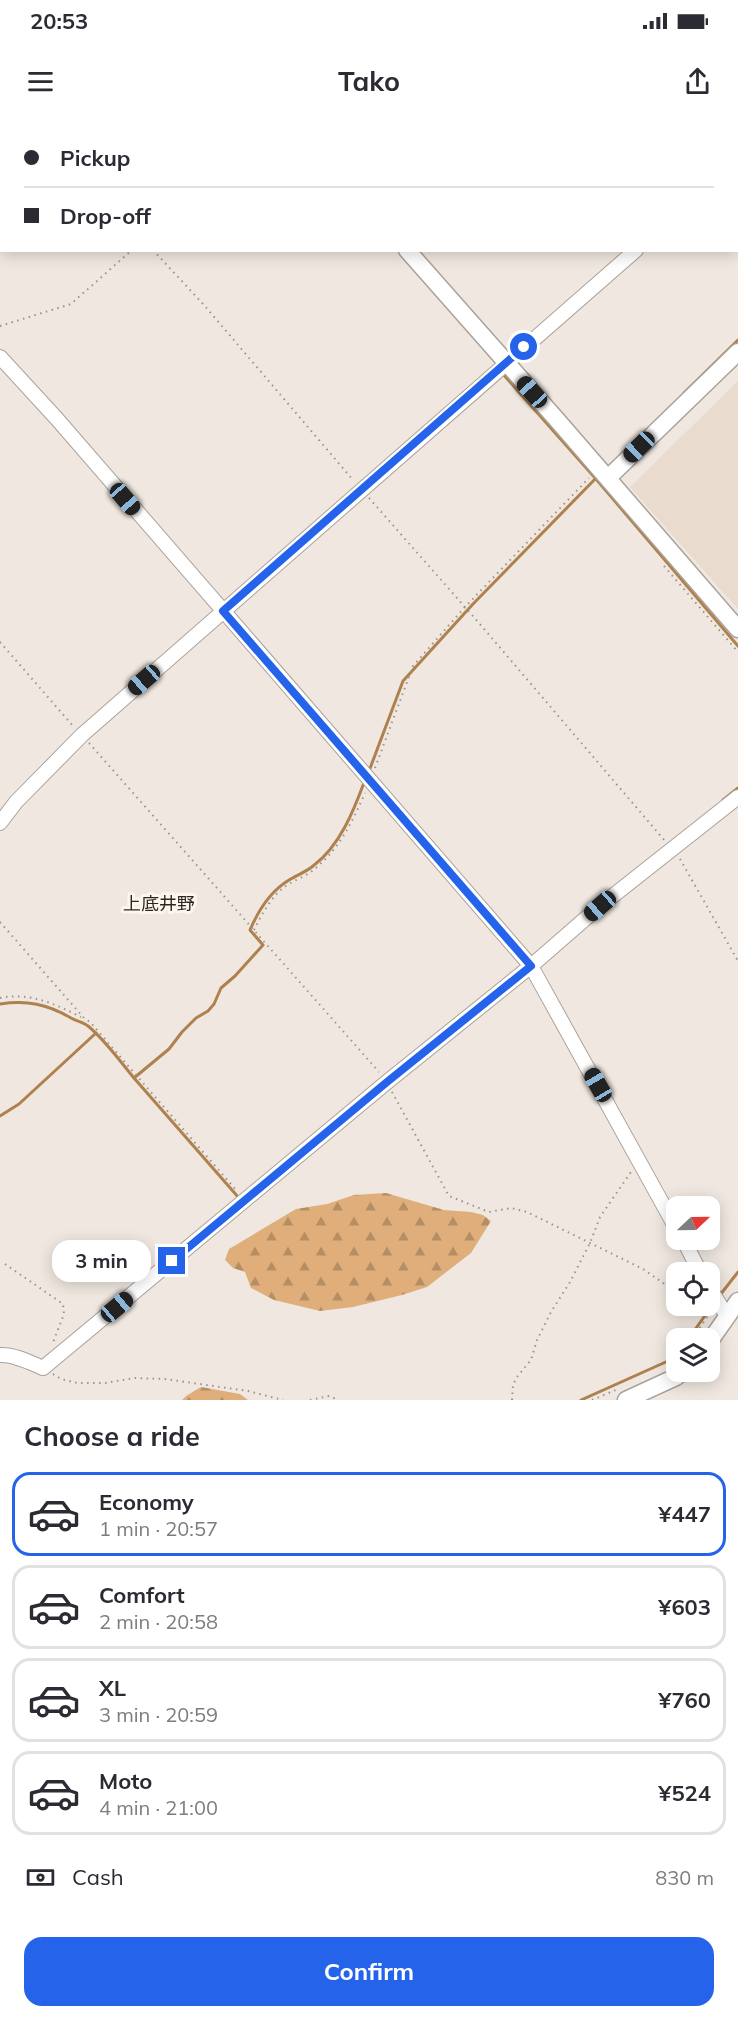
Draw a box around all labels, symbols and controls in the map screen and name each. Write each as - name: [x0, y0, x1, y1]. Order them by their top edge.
- text: 20:53: [30, 7, 88, 35]
- text: Tako: [338, 64, 400, 98]
- icon: menu: [24, 65, 57, 98]
- icon: share: [681, 65, 714, 98]
- text: Pickup: [60, 144, 130, 172]
- text: Drop-off: [60, 202, 151, 230]
- route start: [510, 333, 537, 360]
- car: [513, 373, 551, 411]
- car: [620, 428, 658, 466]
- car: [106, 480, 144, 518]
- car: [125, 661, 163, 699]
- car: [581, 887, 619, 925]
- district label: 上底井野: [123, 892, 195, 915]
- car: [581, 1065, 615, 1105]
- north arrow: [666, 1196, 720, 1250]
- map controls: [666, 1196, 720, 1382]
- callout: 3 min: [52, 1240, 151, 1282]
- route end: [158, 1247, 185, 1274]
- text: 3 min: [75, 1248, 128, 1273]
- button: locate: [666, 1262, 720, 1316]
- car: [97, 1289, 137, 1325]
- button: layers: [666, 1328, 720, 1382]
- text: Choose a ride: [24, 1419, 200, 1453]
- icon: car: [27, 1487, 81, 1541]
- text: Economy: [99, 1488, 194, 1516]
- text: ¥447: [658, 1500, 711, 1528]
- text: 1 min · 20:57: [99, 1516, 218, 1541]
- icon: car: [27, 1580, 81, 1634]
- text: Comfort: [99, 1581, 185, 1609]
- text: ¥603: [658, 1593, 711, 1621]
- text: 2 min · 20:58: [99, 1609, 218, 1634]
- icon: car: [27, 1673, 81, 1727]
- text: XL: [99, 1674, 126, 1702]
- text: ¥760: [658, 1686, 711, 1714]
- text: 3 min · 20:59: [99, 1702, 218, 1727]
- icon: car: [27, 1766, 81, 1820]
- text: Moto: [99, 1767, 152, 1795]
- text: ¥524: [658, 1779, 711, 1807]
- text: 4 min · 21:00: [99, 1795, 218, 1820]
- icon: cash: [24, 1861, 57, 1894]
- text: Cash: [72, 1863, 124, 1891]
- text: 830 m: [655, 1865, 714, 1890]
- button: Confirm: [24, 1937, 714, 2006]

